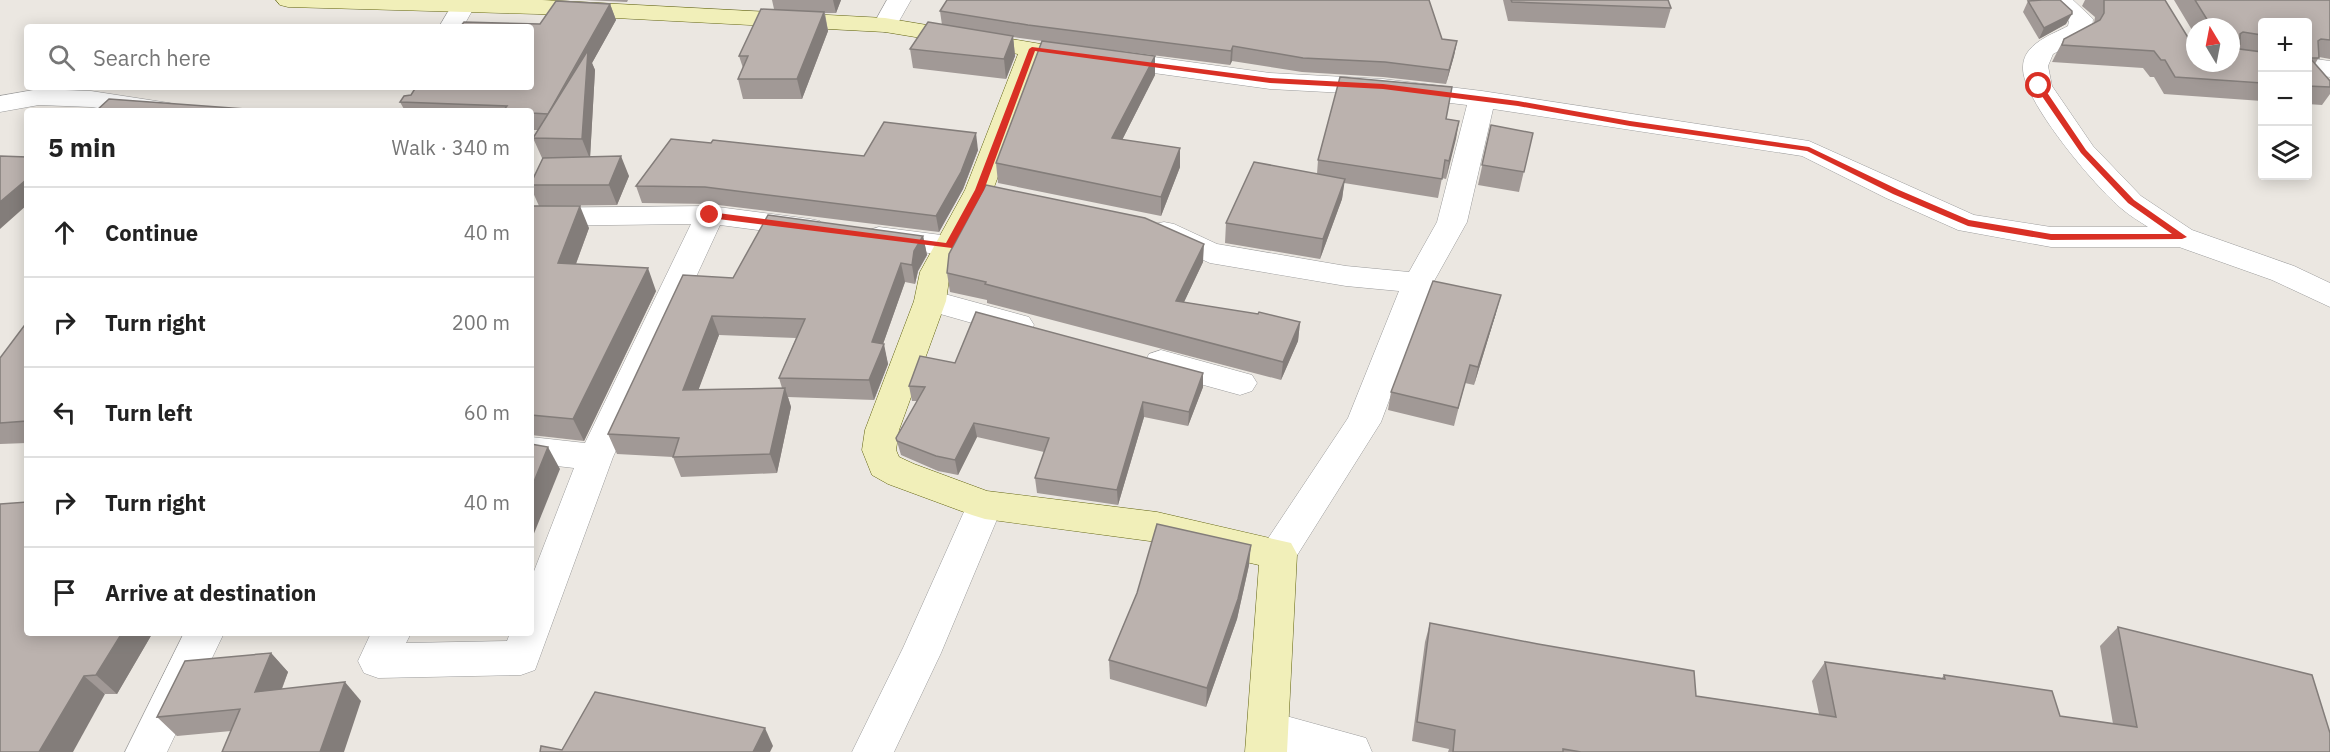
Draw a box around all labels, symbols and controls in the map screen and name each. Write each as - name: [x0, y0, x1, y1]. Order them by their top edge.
- north arrow: [2186, 18, 2240, 72]
- map controls: [2258, 18, 2312, 180]
- button: +: [2258, 18, 2312, 72]
- search box: [24, 24, 534, 90]
- icon: search: [45, 41, 78, 74]
- text: Search here: [93, 43, 211, 72]
- route start: [2025, 72, 2051, 98]
- button: −: [2258, 72, 2312, 126]
- button: layers: [2258, 126, 2312, 180]
- text: 5 min: [48, 130, 116, 164]
- text: Walk · 340 m: [392, 134, 510, 161]
- route end: [696, 201, 722, 227]
- icon: ahead: [48, 216, 81, 249]
- text: Continue: [105, 218, 198, 247]
- text: 40 m: [464, 219, 510, 246]
- icon: right: [48, 306, 81, 339]
- text: Turn right: [105, 308, 206, 337]
- text: 200 m: [452, 309, 510, 336]
- icon: left: [48, 396, 81, 429]
- text: Turn left: [105, 398, 193, 427]
- text: 60 m: [464, 399, 510, 426]
- icon: right: [48, 486, 81, 519]
- text: Turn right: [105, 488, 206, 517]
- text: 40 m: [464, 489, 510, 516]
- icon: arrive: [48, 576, 81, 609]
- text: Arrive at destination: [105, 578, 316, 607]

